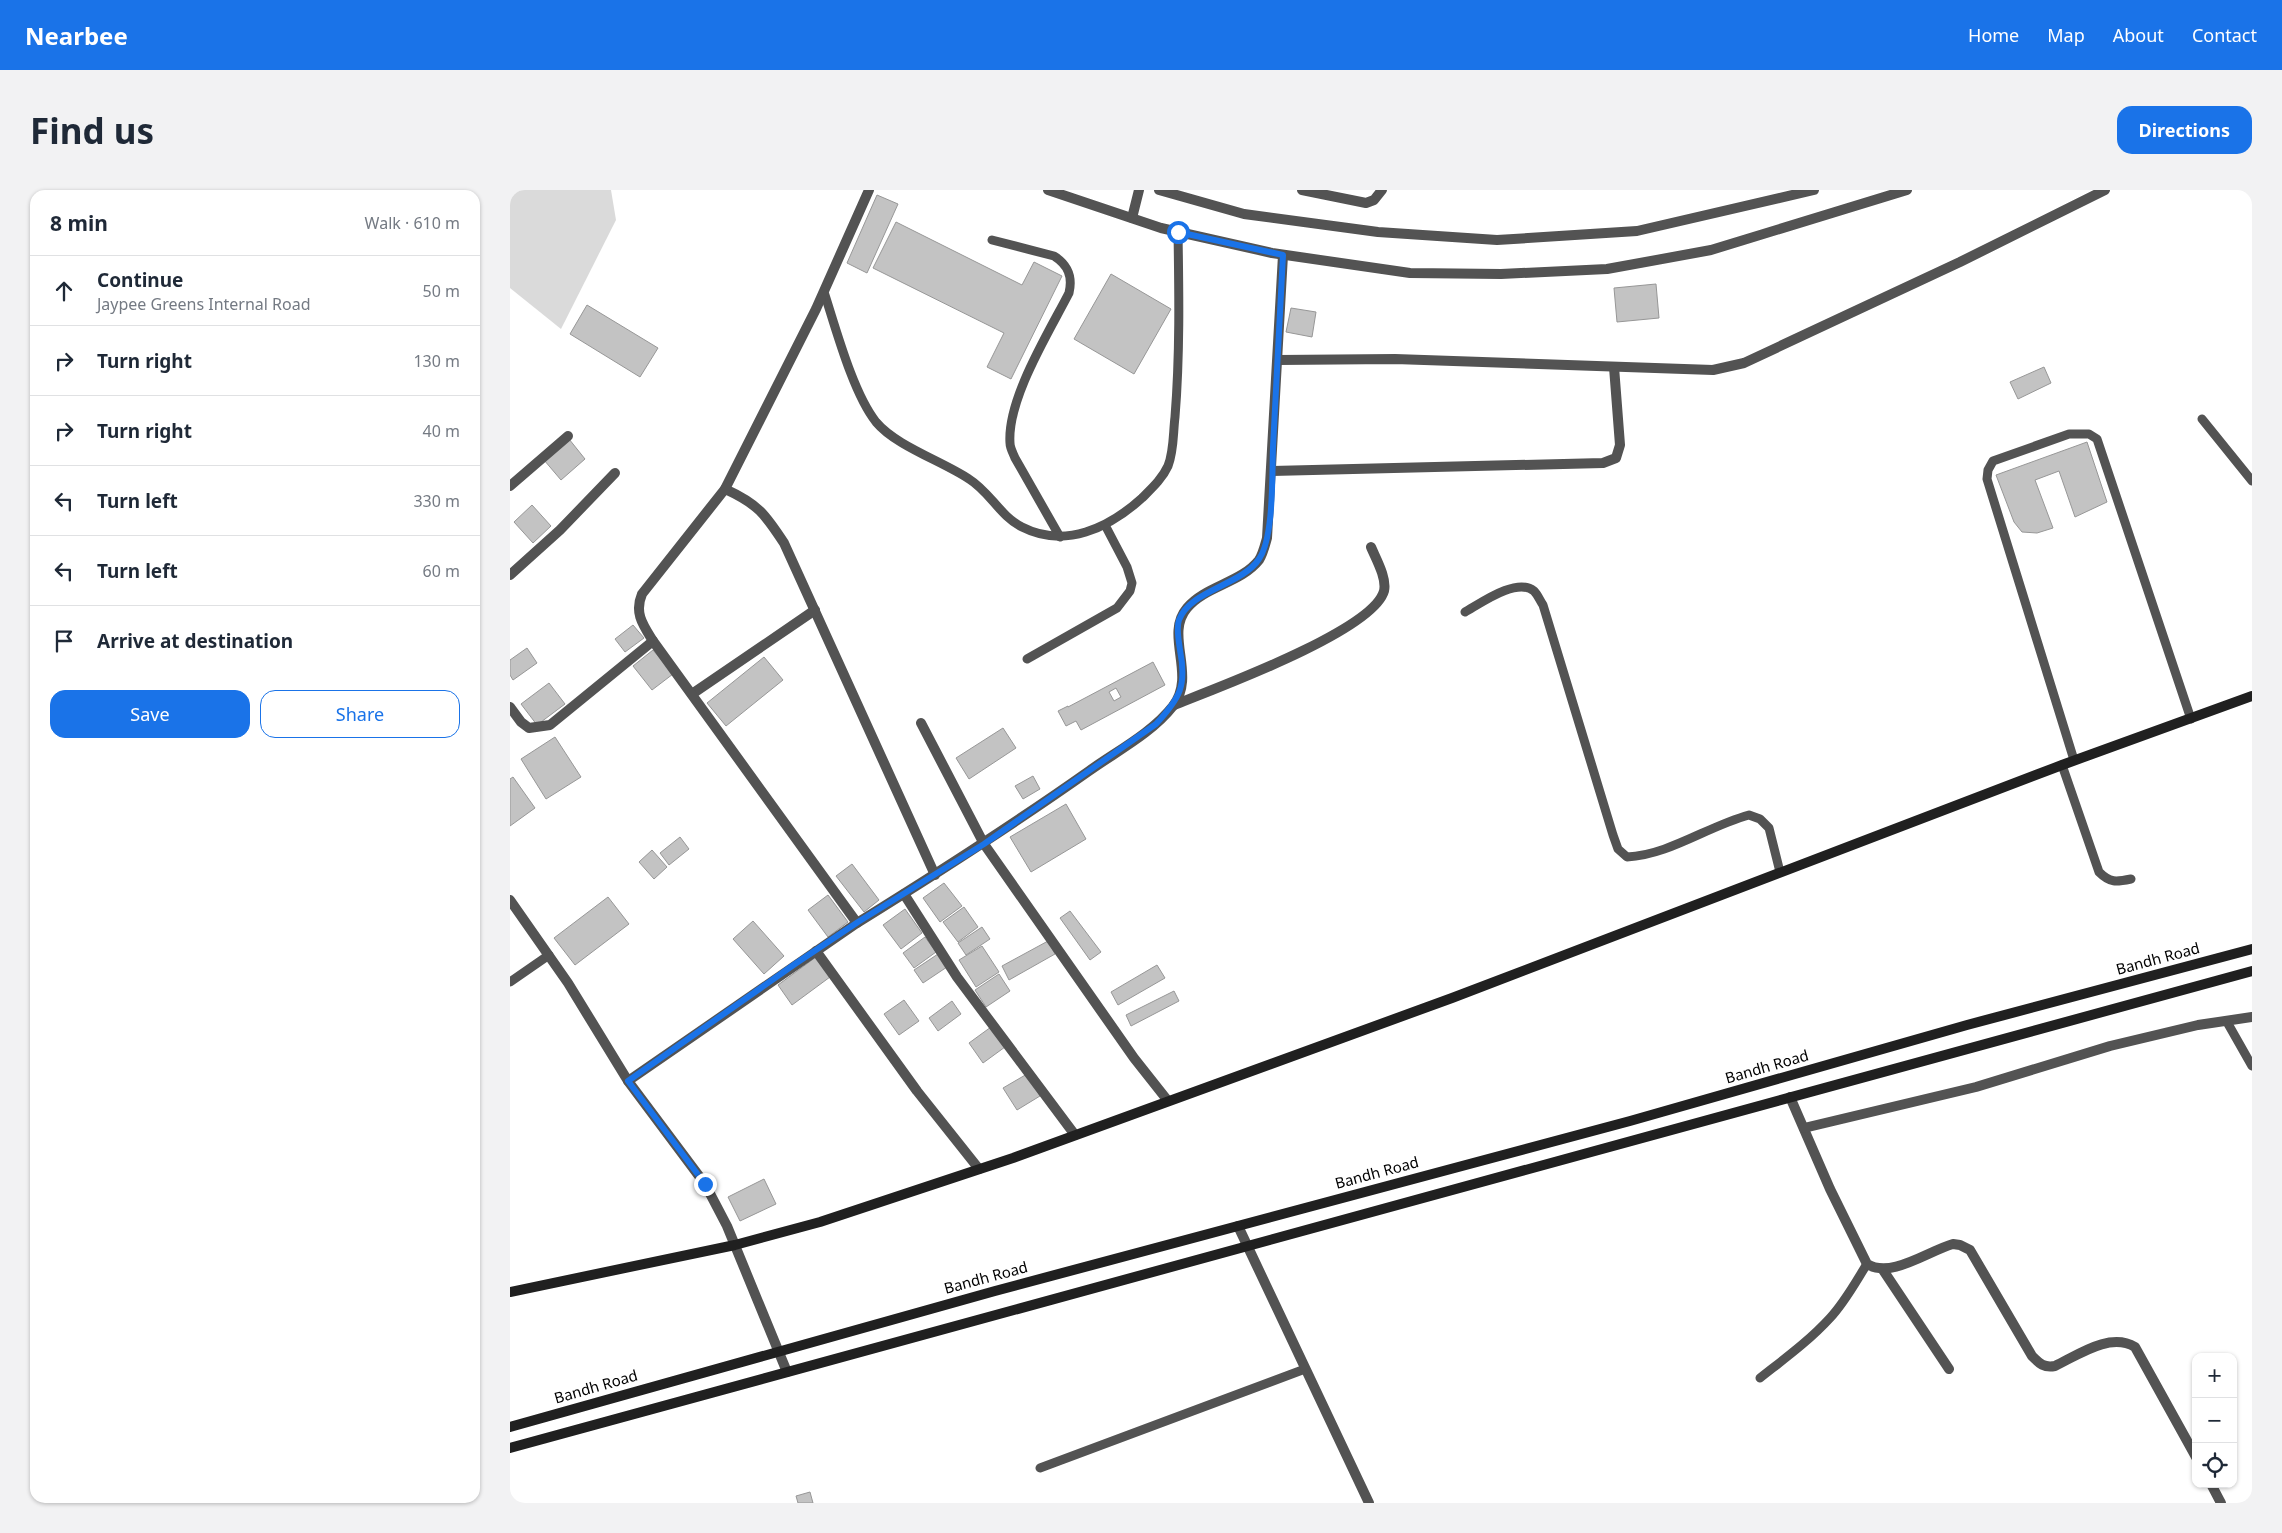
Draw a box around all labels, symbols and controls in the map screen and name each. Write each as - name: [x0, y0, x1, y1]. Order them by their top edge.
- text: Nearbee: [25, 19, 128, 52]
- text: Home: [1968, 23, 2019, 47]
- text: Map: [2047, 23, 2085, 47]
- text: About: [2113, 23, 2164, 47]
- text: Contact: [2192, 23, 2257, 47]
- button: Directions: [2117, 106, 2252, 154]
- text: Find us: [30, 107, 154, 154]
- text: 8 min: [50, 209, 108, 237]
- text: Walk · 610 m: [365, 212, 460, 234]
- route start: [1167, 221, 1190, 244]
- text: Continue: [97, 267, 183, 293]
- icon: ahead: [50, 277, 78, 305]
- text: 50 m: [423, 280, 460, 302]
- text: Jaypee Greens Internal Road: [97, 293, 311, 315]
- icon: right: [50, 347, 78, 375]
- text: Turn right: [97, 348, 192, 374]
- text: 130 m: [413, 350, 460, 372]
- icon: right: [50, 417, 78, 445]
- text: Turn right: [97, 418, 192, 444]
- text: 40 m: [423, 420, 460, 442]
- icon: left: [50, 487, 78, 515]
- text: Turn left: [97, 488, 178, 514]
- text: 330 m: [413, 490, 460, 512]
- icon: left: [50, 557, 78, 585]
- text: Turn left: [97, 558, 178, 584]
- text: 60 m: [423, 560, 460, 582]
- icon: arrive: [50, 627, 78, 655]
- text: Arrive at destination: [97, 628, 293, 654]
- button: Save: [50, 690, 250, 738]
- button: Share: [260, 690, 460, 738]
- street label: Bandh Road: [2114, 937, 2202, 979]
- street label: Bandh Road: [1723, 1045, 1811, 1087]
- street label: Bandh Road: [1333, 1151, 1421, 1193]
- route end: [694, 1173, 717, 1196]
- street label: Bandh Road: [942, 1256, 1030, 1298]
- map controls: [2192, 1353, 2237, 1488]
- button: +: [2192, 1353, 2237, 1398]
- street label: Bandh Road: [552, 1365, 640, 1407]
- button: −: [2192, 1398, 2237, 1443]
- button: locate: [2192, 1443, 2237, 1488]

